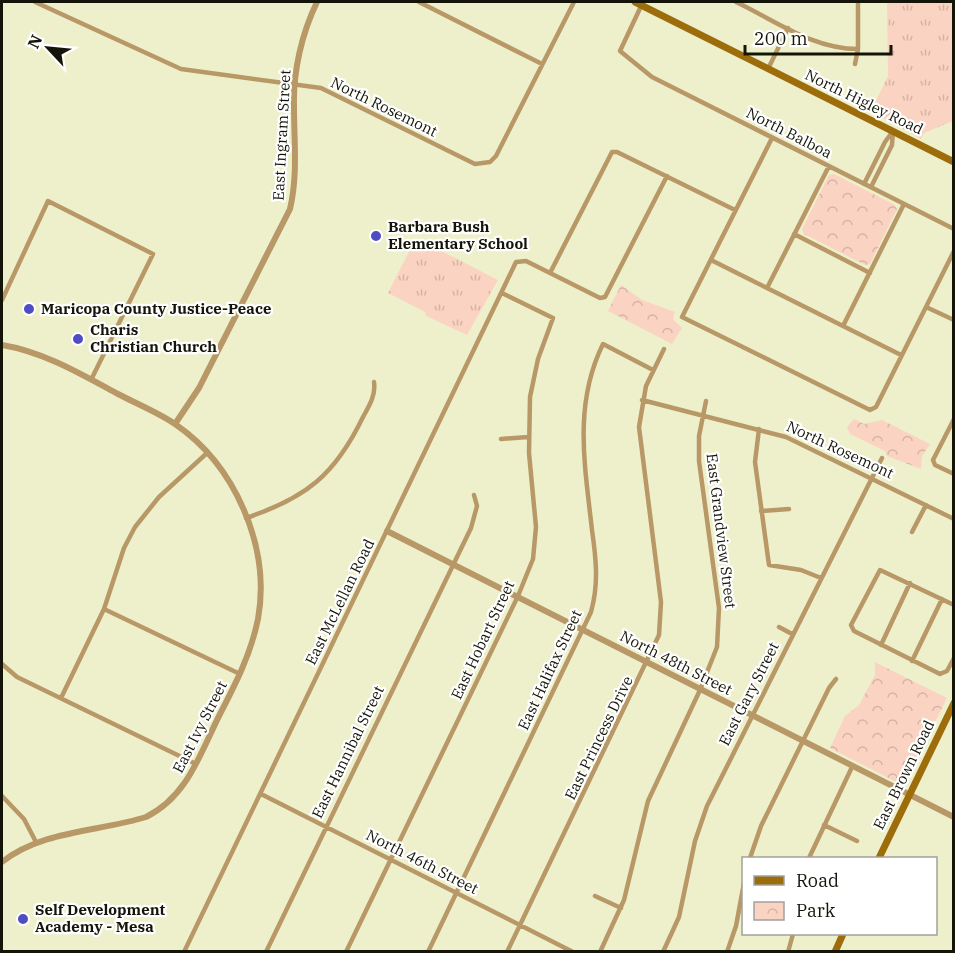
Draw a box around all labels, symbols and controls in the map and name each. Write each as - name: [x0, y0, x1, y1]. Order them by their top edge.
- north arrow: [18, 18, 78, 78]
- scale bar: [745, 18, 890, 56]
- text: 200 m: [754, 27, 808, 50]
- text: N: [23, 31, 46, 51]
- street label: North Higley Road: [802, 65, 927, 138]
- street label: East Ingram Street: [269, 69, 294, 201]
- street label: North Rosemont: [328, 73, 441, 141]
- street label: North Balboa: [743, 103, 835, 162]
- place label: Barbara Bush Elementary School: [388, 217, 528, 253]
- marker: Barbara Bush Elementary School: [369, 229, 383, 243]
- place label: Maricopa County Justice-Peace: [41, 299, 271, 318]
- marker: Maricopa County Justice-Peace: [22, 302, 36, 316]
- place label: Charis Christian Church: [90, 320, 217, 356]
- marker: Charis Christian Church: [71, 332, 85, 346]
- street label: North Rosemont: [783, 416, 897, 483]
- street label: East Grandview Street: [703, 452, 740, 610]
- street label: East McLellan Road: [301, 536, 378, 668]
- street label: East Hobart Street: [447, 577, 518, 702]
- street label: East Halifax Street: [513, 607, 586, 733]
- street label: North 48th Street: [617, 626, 735, 699]
- street label: East Gary Street: [714, 639, 783, 749]
- street label: East Princess Drive: [560, 673, 637, 803]
- street label: East Ivy Street: [168, 677, 231, 776]
- street label: East Hannibal Street: [307, 682, 388, 821]
- street label: East Brown Road: [869, 717, 938, 833]
- street label: North 46th Street: [363, 825, 481, 898]
- legend: [742, 857, 937, 935]
- text: Road: [796, 869, 839, 892]
- text: Park: [796, 899, 836, 922]
- place label: Self Development Academy - Mesa: [35, 900, 166, 936]
- marker: Self Development Academy - Mesa: [16, 912, 30, 926]

